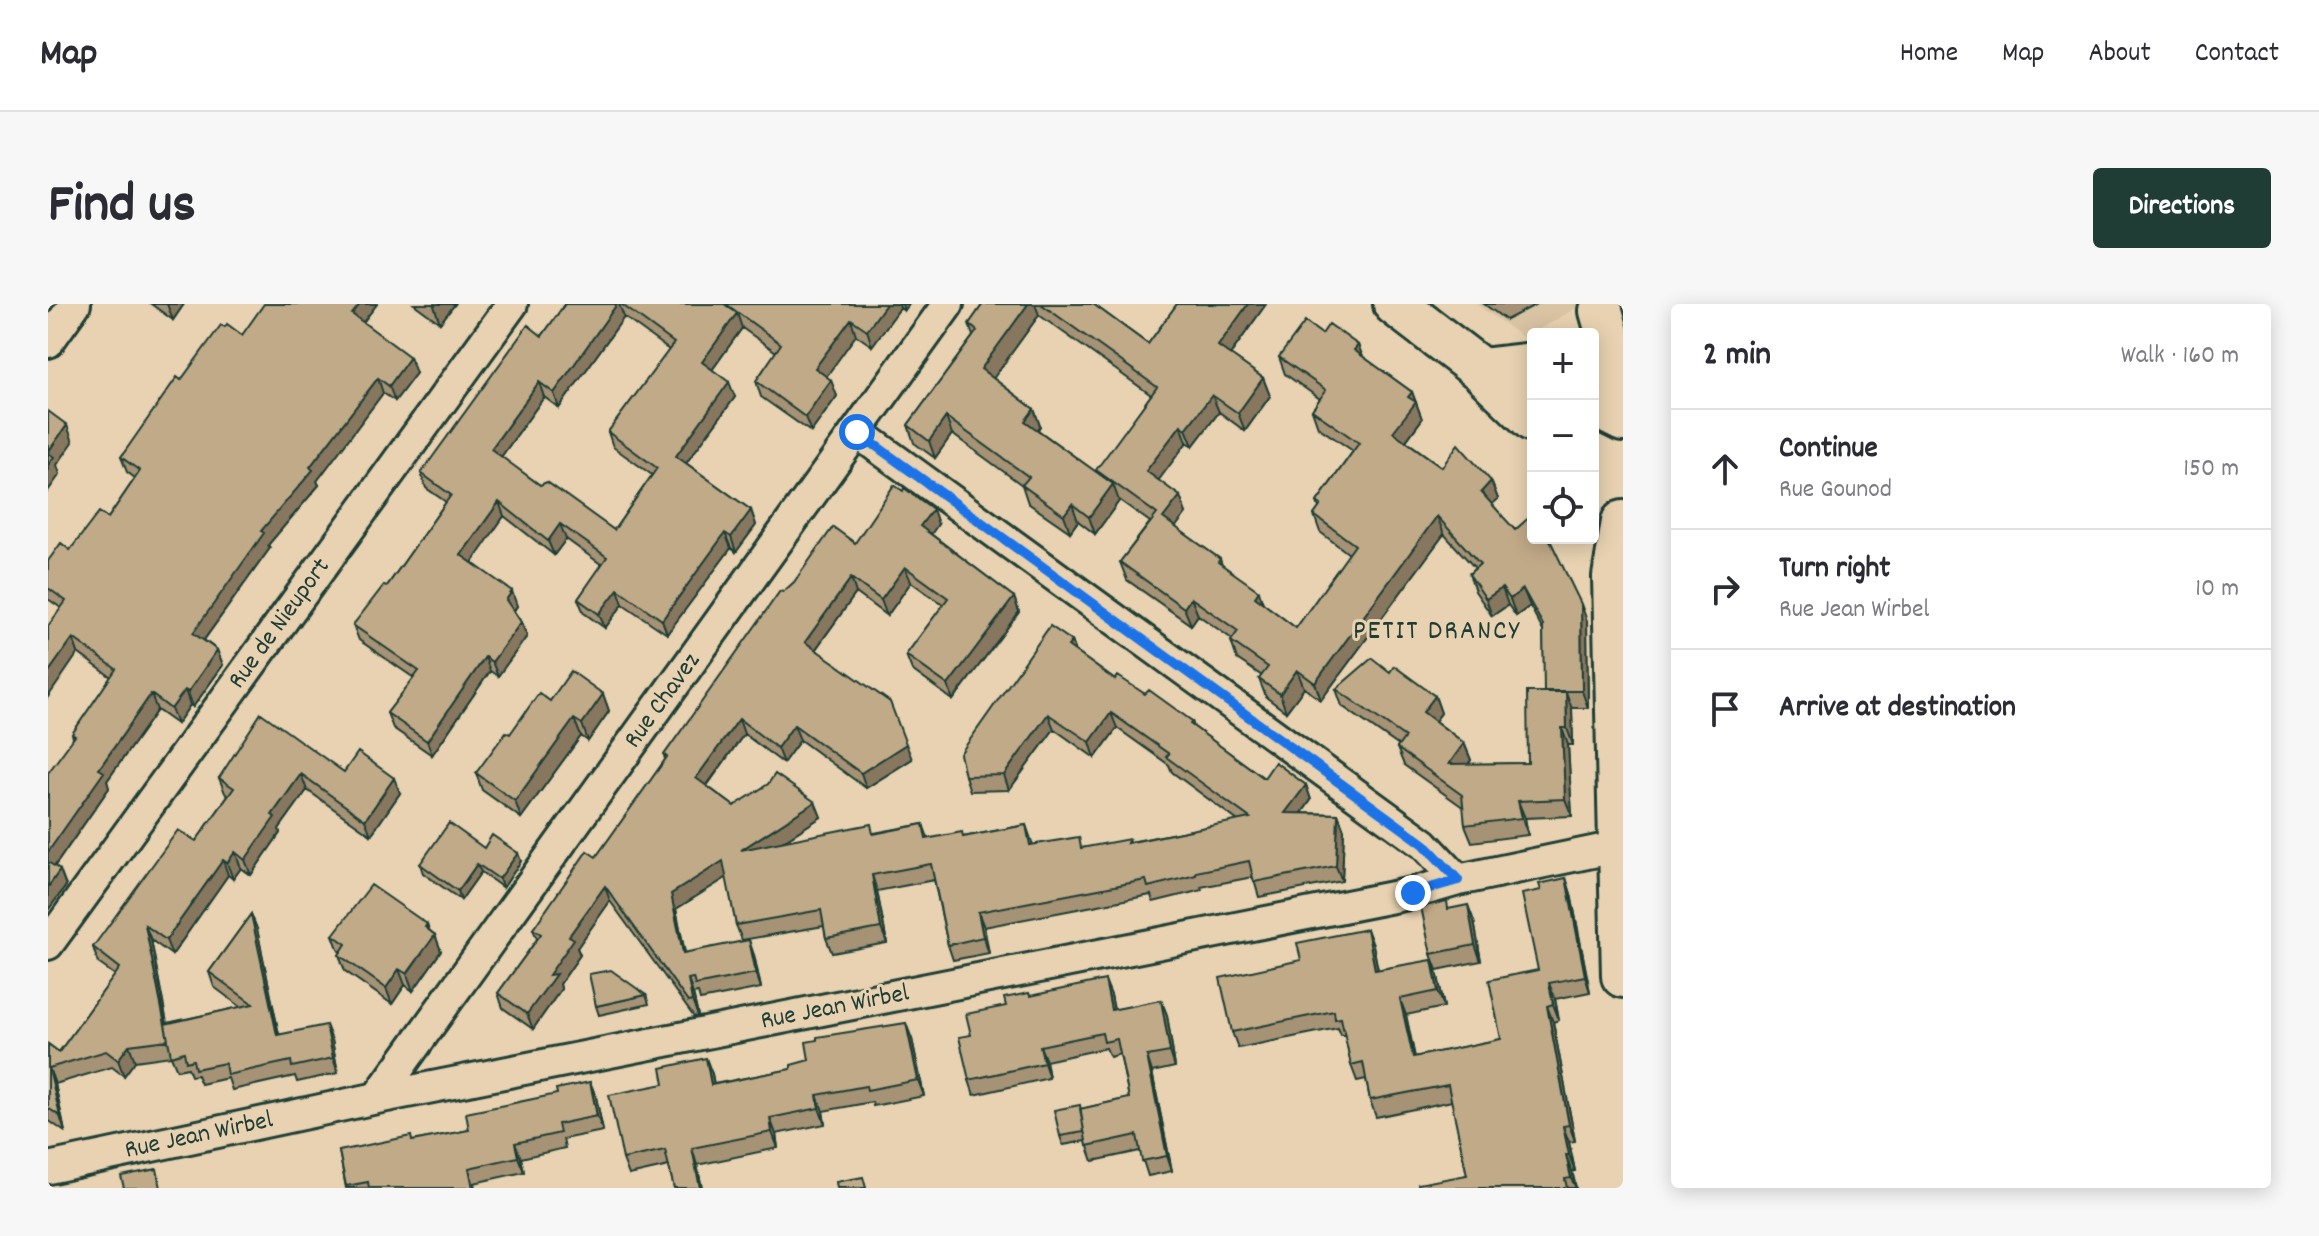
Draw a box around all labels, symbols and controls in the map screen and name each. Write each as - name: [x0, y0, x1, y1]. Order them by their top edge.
- text: Map: [40, 28, 98, 83]
- text: Home: [1900, 35, 1958, 75]
- text: Map: [2002, 35, 2044, 75]
- text: About: [2088, 35, 2151, 75]
- text: Contact: [2195, 35, 2279, 75]
- text: Find us: [48, 168, 196, 248]
- button: Directions: [2093, 168, 2271, 248]
- map controls: [1527, 328, 1599, 544]
- button: +: [1527, 328, 1599, 400]
- text: 2 min: [1703, 332, 1771, 381]
- text: Walk · 160 m: [2121, 338, 2239, 375]
- button: −: [1527, 400, 1599, 472]
- route start: [839, 414, 875, 450]
- text: Continue: [1779, 429, 1878, 472]
- icon: ahead: [1703, 447, 1747, 491]
- text: 150 m: [2183, 451, 2239, 488]
- button: locate: [1527, 472, 1599, 544]
- text: Rue Gounod: [1779, 472, 1892, 509]
- text: Turn right: [1779, 549, 1890, 592]
- street label: Rue de Nieuport: [220, 551, 340, 697]
- icon: right: [1703, 567, 1747, 611]
- text: 10 m: [2195, 571, 2239, 608]
- text: Rue Jean Wirbel: [1779, 592, 1930, 629]
- district label: PETIT DRANCY: [1353, 613, 1521, 653]
- street label: Rue Chavez: [616, 645, 710, 757]
- icon: arrive: [1703, 687, 1747, 731]
- text: Arrive at destination: [1779, 688, 2016, 731]
- route end: [1395, 875, 1431, 911]
- street label: Rue Jean Wirbel: [758, 975, 912, 1041]
- street label: Rue Jean Wirbel: [122, 1102, 276, 1170]

